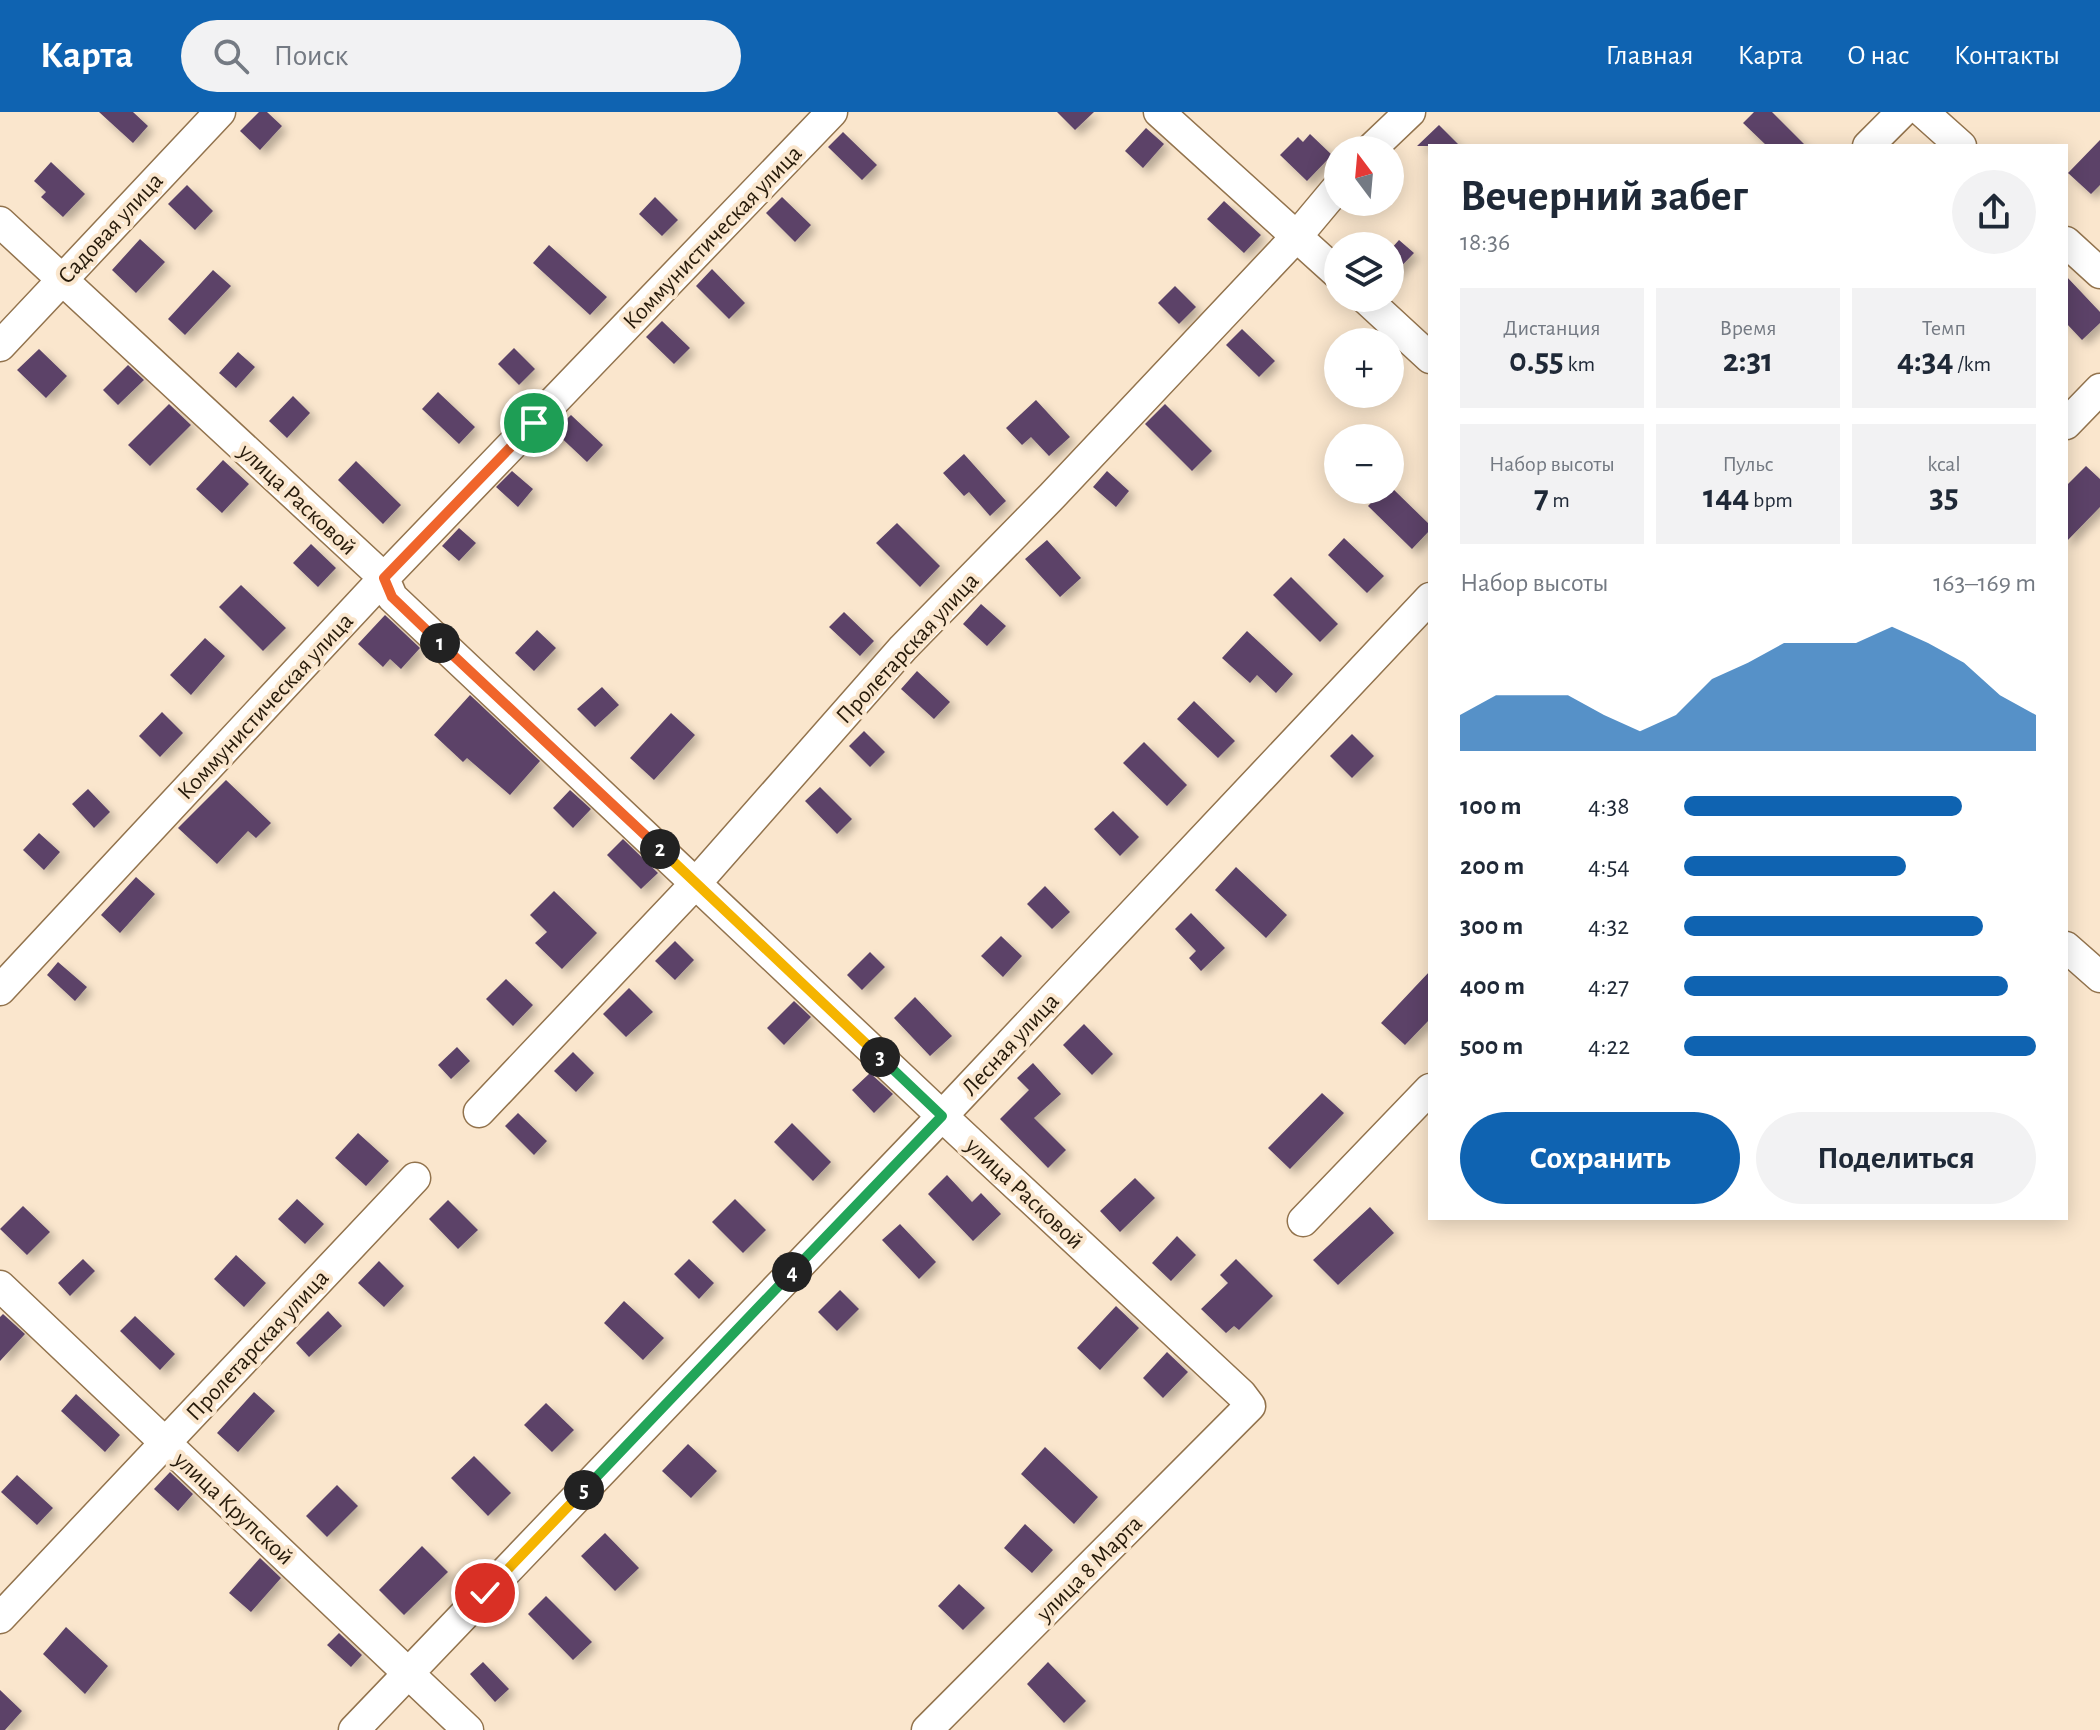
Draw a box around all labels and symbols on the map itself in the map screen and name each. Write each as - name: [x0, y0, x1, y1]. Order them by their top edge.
- north arrow: [1324, 136, 1404, 216]
- street label: Коммунистическая улица: [619, 141, 807, 334]
- street label: Садовая улица: [54, 169, 168, 289]
- pin: [500, 389, 568, 457]
- street label: улица Расковой: [233, 439, 361, 560]
- street label: Пролетарская улица: [832, 569, 984, 729]
- street label: Коммунистическая улица: [173, 609, 358, 805]
- pin: 1: [420, 623, 460, 663]
- pin: 2: [640, 829, 680, 869]
- street label: Лесная улица: [958, 989, 1064, 1100]
- pin: 3: [860, 1037, 900, 1077]
- street label: улица Расковой: [960, 1133, 1088, 1254]
- pin: 4: [772, 1252, 812, 1292]
- street label: Пролетарская улица: [182, 1266, 334, 1426]
- street label: улица Крупской: [168, 1447, 298, 1570]
- pin: 5: [564, 1470, 604, 1510]
- street label: улица 8 Марта: [1032, 1511, 1147, 1627]
- pin: [451, 1559, 519, 1627]

